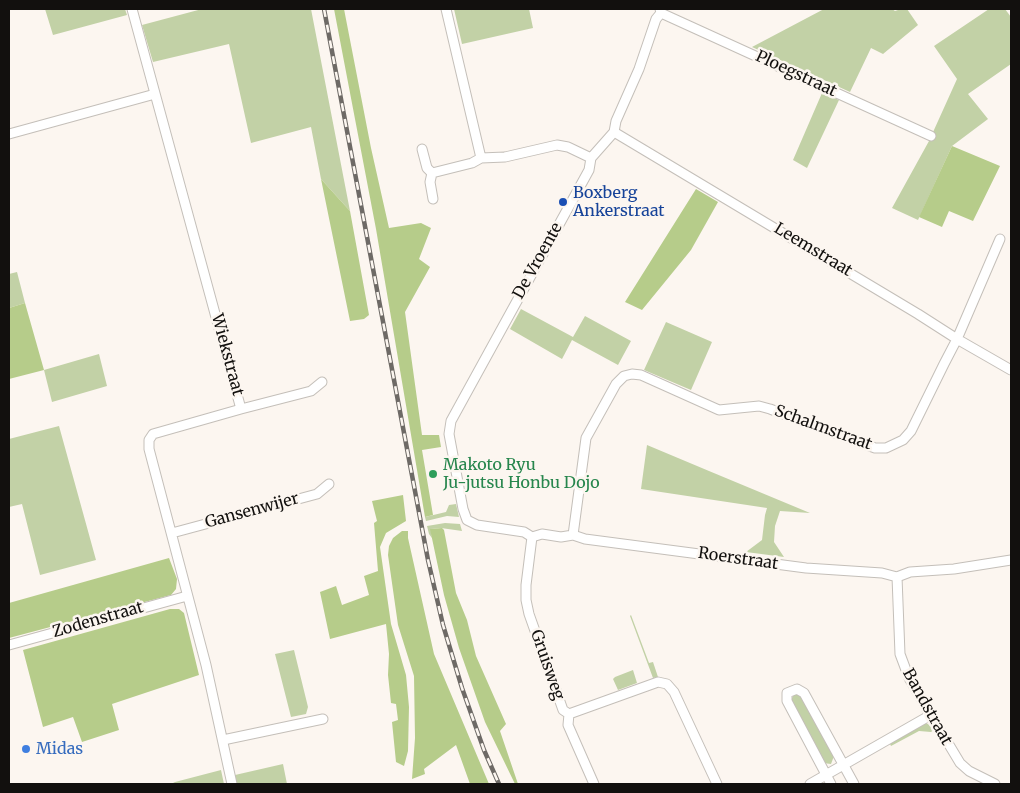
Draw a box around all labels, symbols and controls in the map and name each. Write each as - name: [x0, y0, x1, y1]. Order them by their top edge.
- street label: Ploegstraat: [752, 47, 840, 101]
- place label: Boxberg Ankerstraat: [573, 183, 665, 221]
- marker: Boxberg Ankerstraat: [557, 196, 569, 208]
- street label: Leemstraat: [771, 219, 855, 281]
- street label: De Vroente: [509, 220, 567, 302]
- street label: Wiekstraat: [207, 312, 247, 398]
- street label: Schalmstraat: [772, 401, 874, 455]
- place label: Makoto Ryu Ju-jutsu Honbu Dojo: [443, 455, 600, 493]
- marker: Makoto Ryu Ju-jutsu Honbu Dojo: [427, 468, 439, 480]
- street label: Gansenwijer: [203, 489, 301, 533]
- street label: Roerstraat: [697, 544, 779, 574]
- street label: Zodenstraat: [50, 598, 146, 642]
- street label: Gruisweg: [526, 627, 568, 703]
- street label: Bandstraat: [898, 665, 956, 749]
- place label: Midas: [36, 739, 83, 759]
- marker: Midas: [20, 743, 32, 755]

